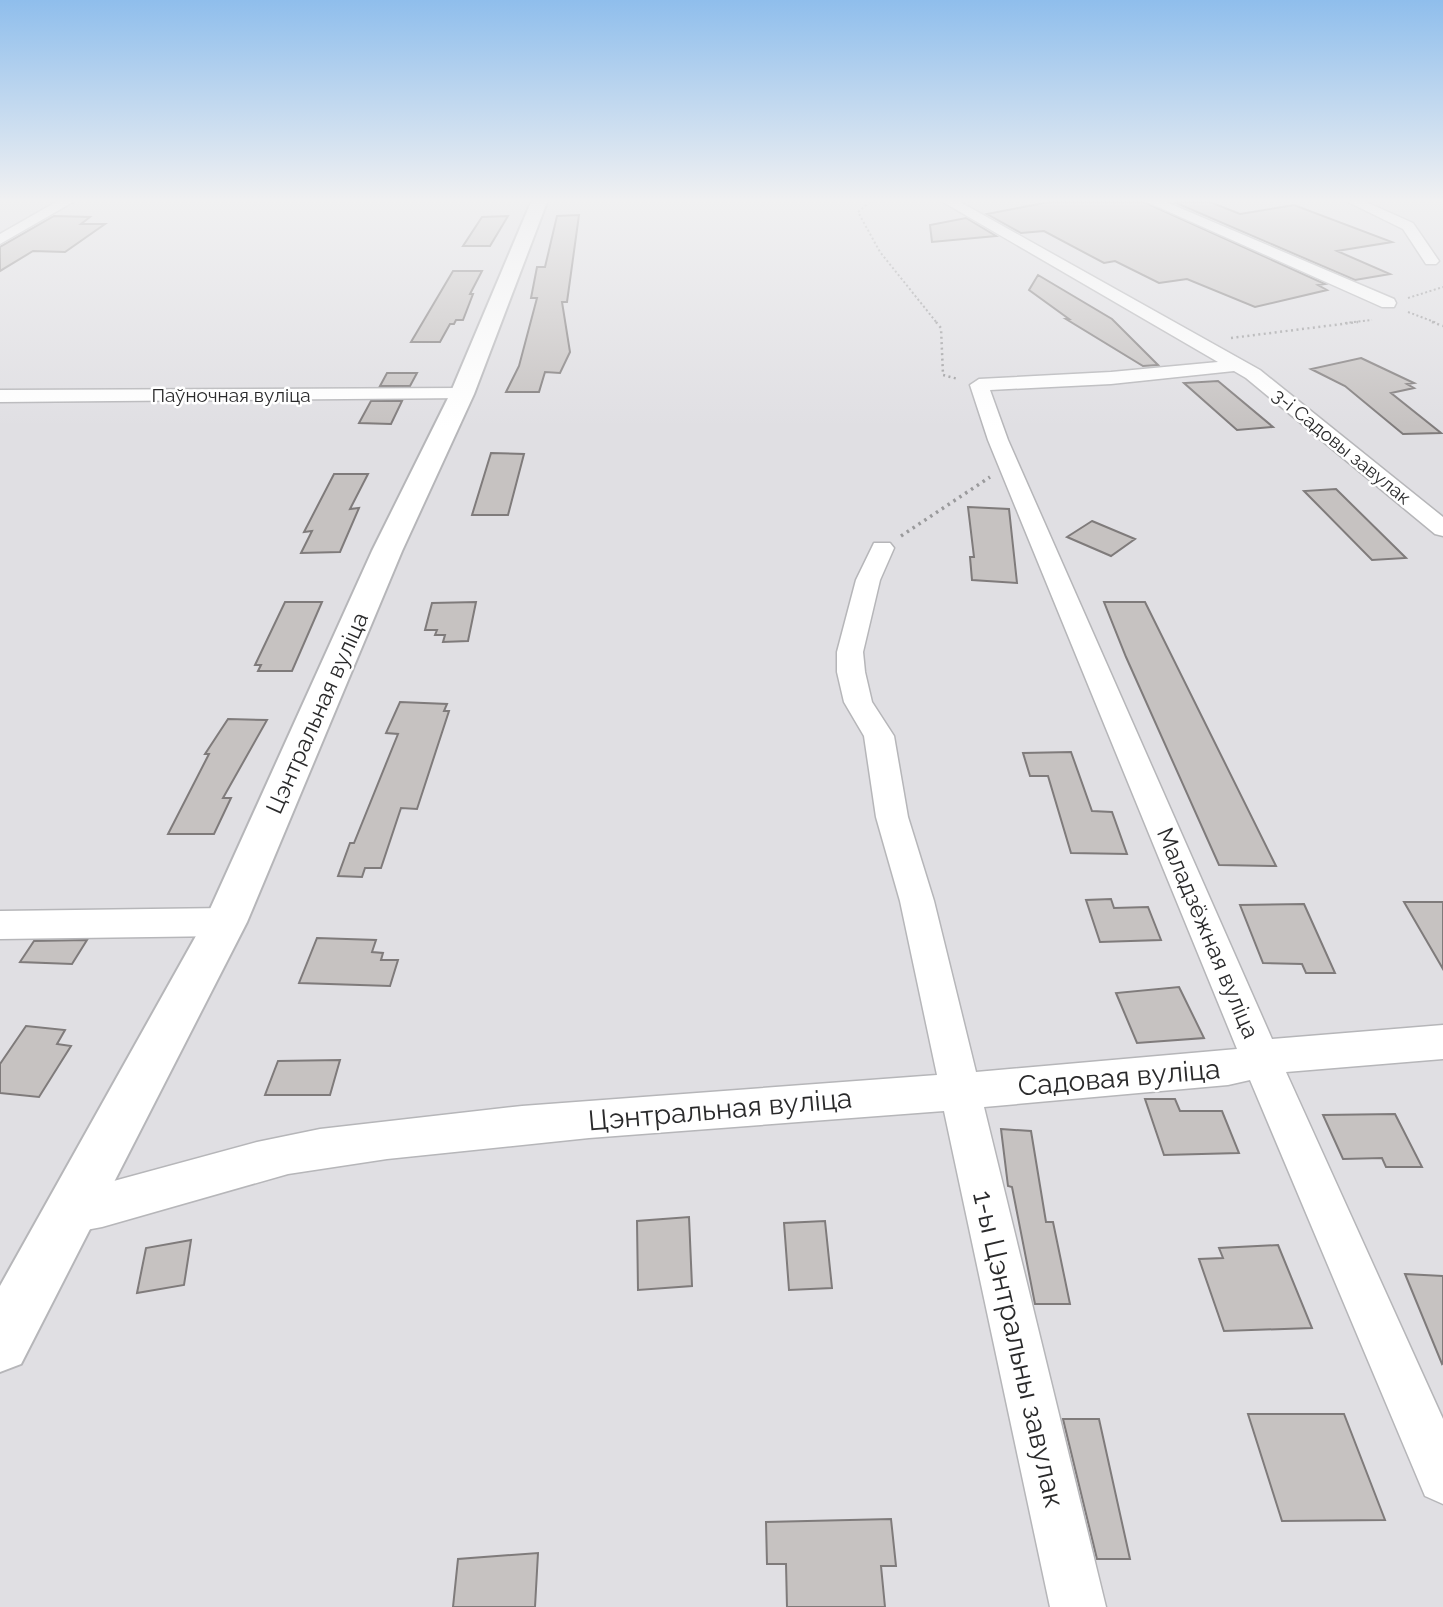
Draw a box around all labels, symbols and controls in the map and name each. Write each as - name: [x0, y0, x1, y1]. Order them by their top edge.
- street label: Паўночная вуліца: [152, 384, 311, 406]
- street label: 3-і Садовы завулак: [1268, 384, 1416, 509]
- street label: Цэнтральная вуліца: [260, 608, 373, 818]
- street label: Маладзёжная вуліца: [1152, 823, 1265, 1042]
- street label: Садовая вуліца: [1017, 1052, 1222, 1103]
- street label: Цэнтральная вуліца: [587, 1082, 853, 1137]
- street label: 1-ы Цэнтральны завулак: [966, 1188, 1071, 1511]

